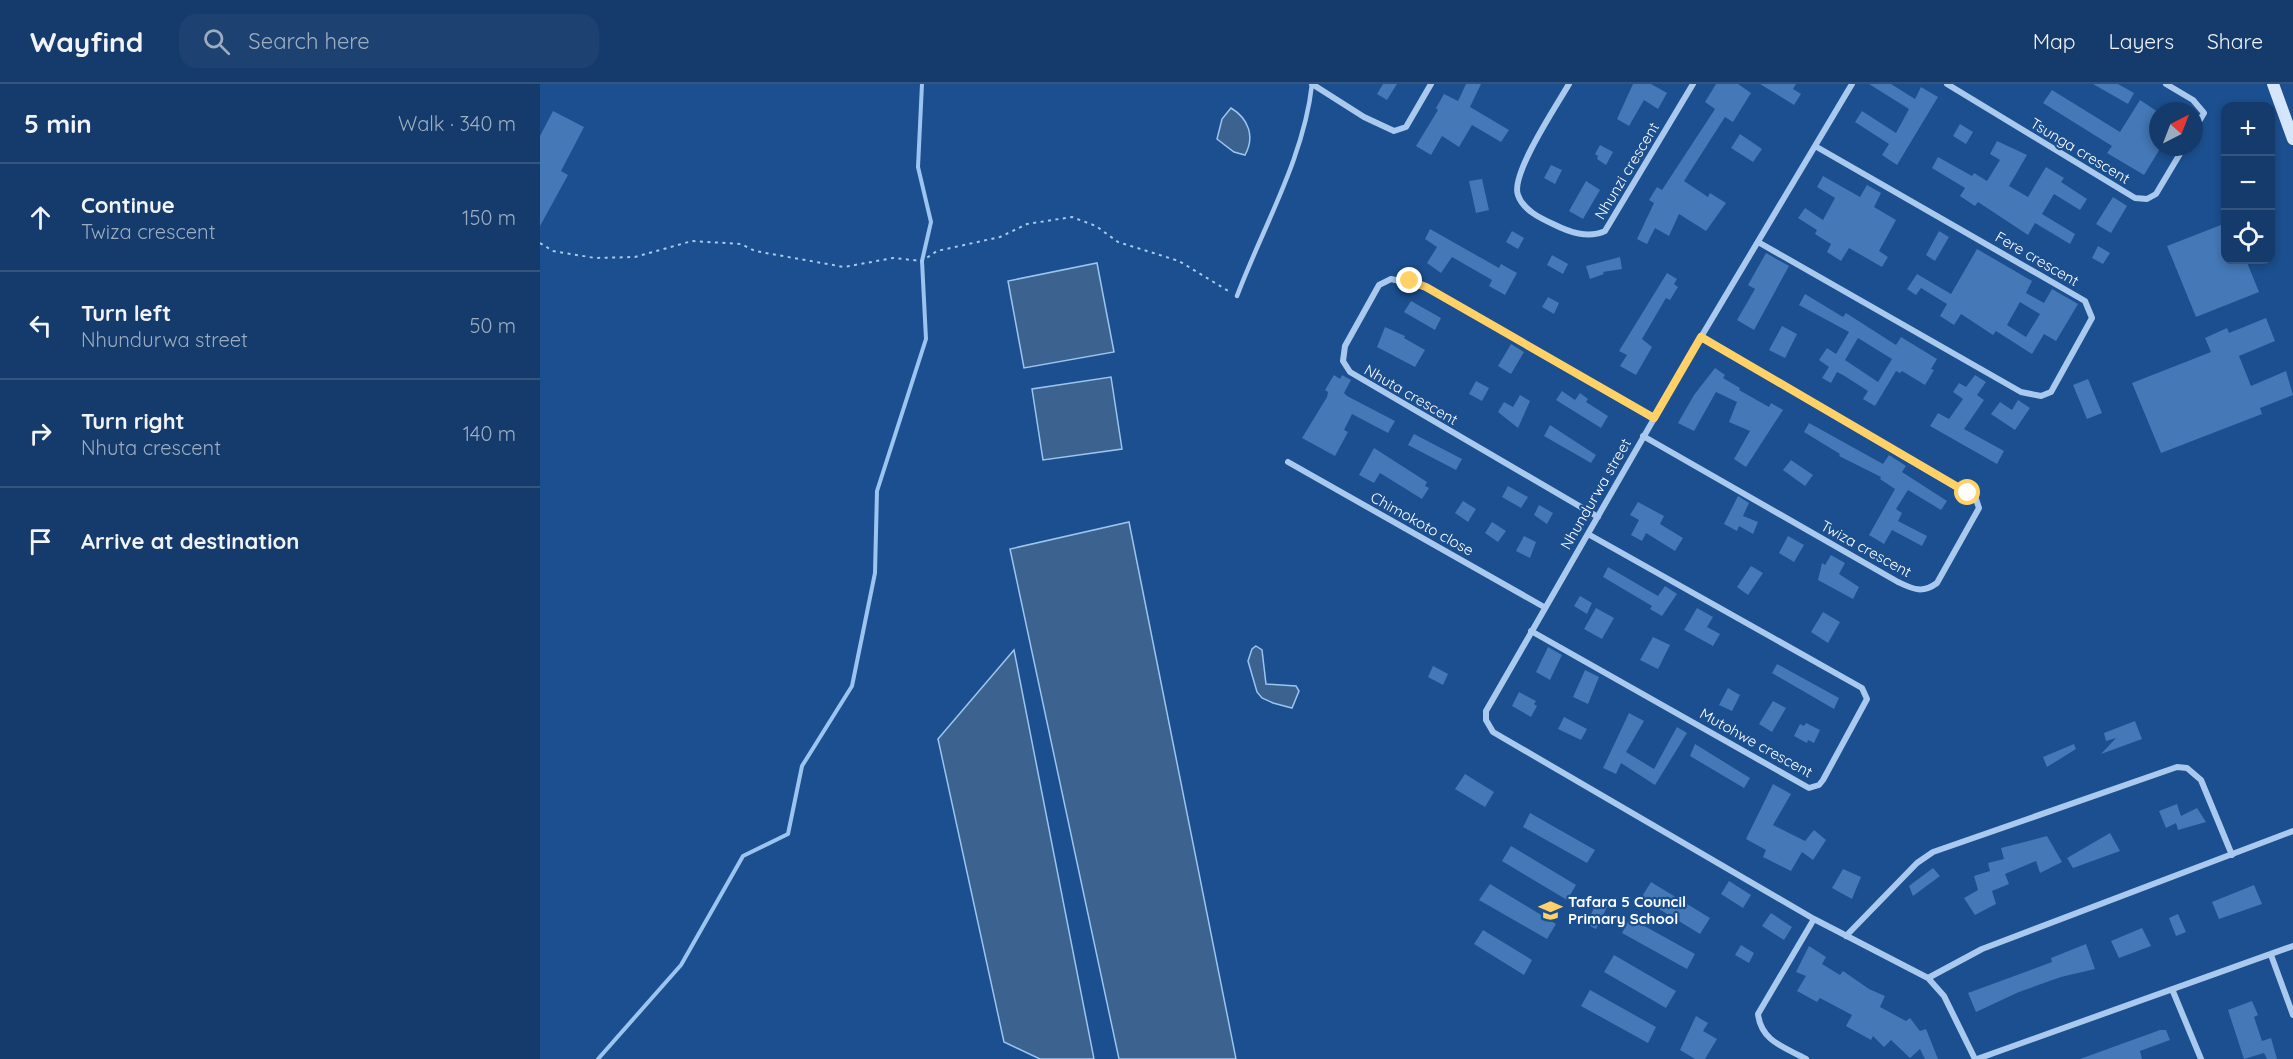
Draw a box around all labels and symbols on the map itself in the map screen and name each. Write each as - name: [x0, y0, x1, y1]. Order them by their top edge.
- north arrow: [2149, 102, 2203, 156]
- street label: Tsunga crescent: [2027, 113, 2133, 188]
- street label: Nhunzi crescent: [1590, 119, 1663, 223]
- street label: Fere crescent: [1992, 227, 2082, 290]
- route end: [1396, 267, 1422, 293]
- street label: Nhuta crescent: [1361, 360, 1461, 429]
- street label: Nhundurwa street: [1556, 435, 1635, 553]
- route start: [1954, 479, 1980, 505]
- street label: Chimokoto close: [1367, 487, 1477, 560]
- street label: Twiza crescent: [1818, 516, 1915, 581]
- street label: Mutohwe crescent: [1696, 704, 1816, 781]
- place label: Tafara 5 Council Primary School: [1568, 892, 1686, 928]
- school or university icon: Tafara 5 Council Primary School: [1537, 898, 1563, 924]

